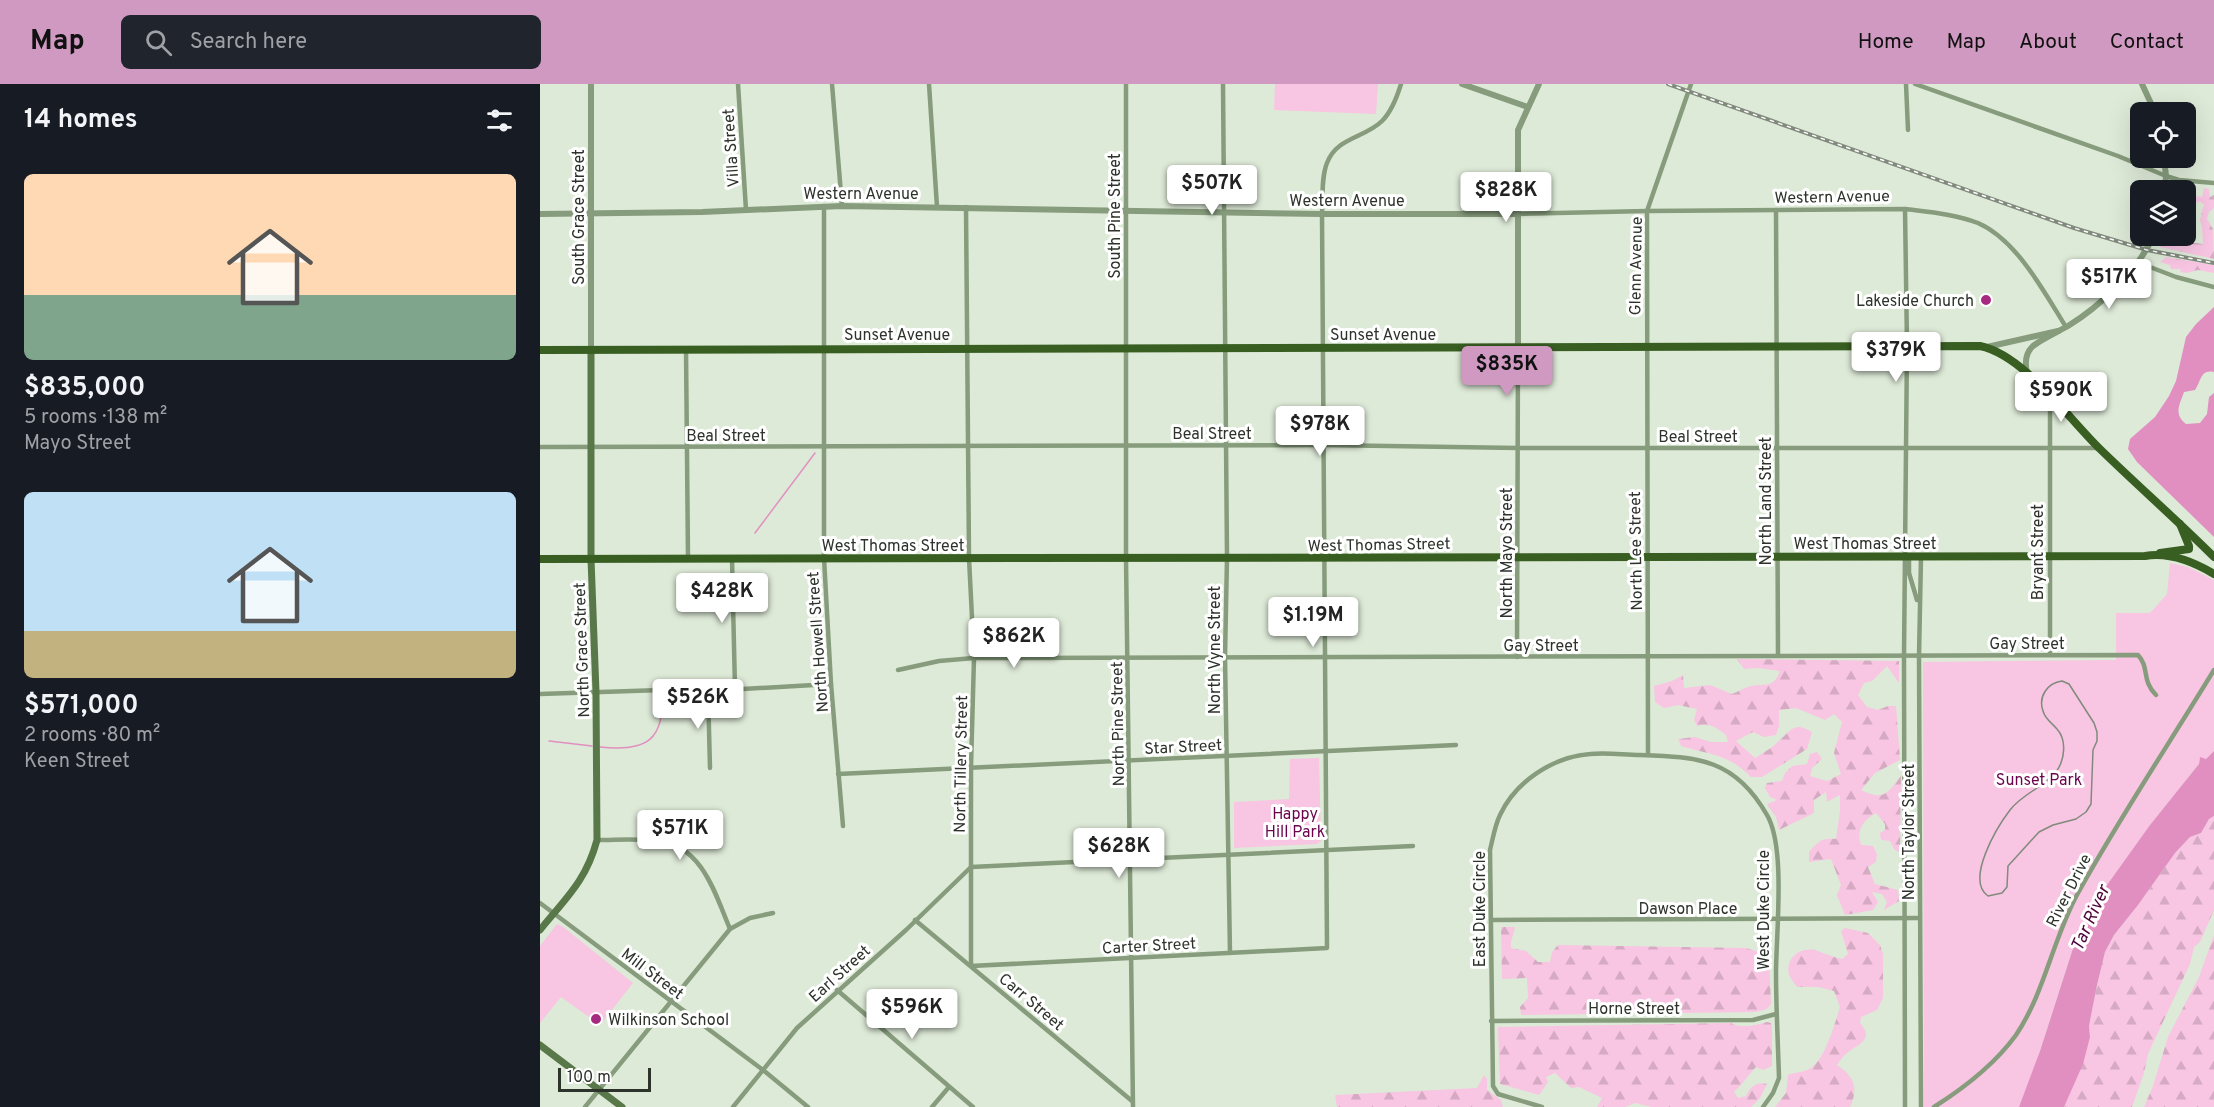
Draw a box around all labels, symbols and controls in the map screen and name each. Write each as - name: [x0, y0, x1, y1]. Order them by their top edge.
- search box: [121, 15, 541, 69]
- text: Map: [30, 24, 85, 60]
- icon: search: [142, 26, 175, 59]
- text: Search here: [190, 29, 307, 56]
- text: Home: [1858, 29, 1914, 56]
- text: Map: [1947, 29, 1986, 56]
- text: About: [2019, 29, 2077, 56]
- text: Contact: [2110, 29, 2184, 56]
- map controls: [2130, 102, 2196, 246]
- button: locate: [2130, 102, 2196, 168]
- text: 14 homes: [24, 104, 138, 137]
- icon: filters: [483, 104, 516, 137]
- street label: Villa Street: [719, 108, 745, 188]
- street label: South Grace Street: [570, 149, 590, 285]
- street label: South Pine Street: [1106, 153, 1126, 279]
- pin: $507K: [1170, 165, 1254, 216]
- text: $507K: [1181, 171, 1243, 197]
- pin: $828K: [1464, 172, 1548, 223]
- text: $828K: [1474, 178, 1538, 204]
- button: layers: [2130, 180, 2196, 246]
- street label: Western Avenue: [803, 185, 919, 205]
- street label: Western Avenue: [1774, 187, 1890, 209]
- street label: Western Avenue: [1289, 192, 1405, 212]
- icon: home: [216, 213, 324, 321]
- street label: Glenn Avenue: [1626, 216, 1648, 316]
- pin: $517K: [2067, 259, 2151, 310]
- text: $517K: [2080, 265, 2138, 291]
- place label: Lakeside Church: [1856, 292, 1974, 312]
- marker: Lakeside Church: [1979, 293, 1993, 307]
- street label: Sunset Avenue: [844, 326, 950, 346]
- street label: Sunset Avenue: [1330, 326, 1436, 346]
- pin: $379K: [1854, 332, 1938, 383]
- text: $379K: [1866, 338, 1926, 364]
- pin: $835K: [1465, 346, 1549, 397]
- text: $835K: [1475, 352, 1539, 378]
- text: $835,000: [24, 372, 145, 405]
- pin: $590K: [2019, 372, 2103, 423]
- text: $590K: [2029, 378, 2093, 404]
- text: 5 rooms · 138 m²: [24, 405, 167, 431]
- pin: $978K: [1278, 406, 1362, 457]
- text: $978K: [1290, 412, 1350, 438]
- street label: Beal Street: [1172, 425, 1252, 445]
- street label: Beal Street: [686, 427, 766, 447]
- street label: Beal Street: [1658, 428, 1738, 448]
- text: Mayo Street: [24, 431, 131, 457]
- street label: North Land Street: [1757, 437, 1777, 565]
- street label: North Mayo Street: [1498, 487, 1518, 619]
- street label: North Lee Street: [1626, 491, 1648, 611]
- street label: Bryant Street: [2029, 504, 2049, 600]
- icon: home: [216, 531, 324, 639]
- street label: West Thomas Street: [1307, 535, 1451, 557]
- street label: West Thomas Street: [1794, 535, 1936, 555]
- street label: West Thomas Street: [822, 537, 964, 557]
- street label: North Howell Street: [804, 571, 834, 713]
- pin: $428K: [680, 573, 764, 624]
- text: $428K: [690, 579, 754, 605]
- street label: North Grace Street: [571, 582, 595, 718]
- street label: North Vyne Street: [1206, 586, 1226, 714]
- pin: $1.19M: [1264, 597, 1362, 648]
- text: $1.19M: [1282, 603, 1344, 629]
- pin: $862K: [972, 618, 1056, 669]
- text: $862K: [982, 624, 1046, 650]
- street label: Gay Street: [1989, 635, 2065, 655]
- street label: Gay Street: [1503, 637, 1579, 657]
- street label: North Pine Street: [1108, 661, 1130, 787]
- pin: $526K: [656, 679, 740, 730]
- text: $526K: [667, 685, 729, 711]
- text: $571,000: [24, 690, 139, 723]
- street label: North Tillery Street: [951, 695, 973, 833]
- text: 2 rooms · 80 m²: [24, 723, 160, 749]
- street label: Star Street: [1144, 736, 1223, 760]
- text: Keen Street: [24, 749, 130, 775]
- street label: North Taylor Street: [1900, 764, 1920, 900]
- park label: Sunset Park: [1996, 771, 2082, 791]
- park label: Happy Hill Park: [1265, 805, 1325, 843]
- pin: $571K: [638, 810, 722, 861]
- text: $571K: [651, 816, 709, 842]
- pin: $628K: [1077, 828, 1161, 879]
- text: $628K: [1087, 834, 1151, 860]
- street label: West Duke Circle: [1755, 850, 1775, 970]
- street label: East Duke Circle: [1471, 851, 1491, 967]
- street label: River Drive: [2043, 851, 2097, 931]
- water label: Tar River: [2067, 880, 2117, 955]
- street label: Dawson Place: [1639, 900, 1737, 920]
- street label: Carter Street: [1102, 935, 1197, 959]
- street label: Earl Street: [805, 942, 875, 1007]
- street label: Mill Street: [617, 945, 687, 1005]
- street label: Carr Street: [994, 969, 1067, 1036]
- pin: $596K: [870, 989, 954, 1040]
- text: $596K: [880, 995, 944, 1021]
- street label: Horne Street: [1588, 1000, 1680, 1020]
- place label: Wilkinson School: [608, 1011, 729, 1031]
- marker: Wilkinson School: [589, 1012, 603, 1026]
- scale bar: [558, 1065, 651, 1092]
- text: 100 m: [567, 1068, 611, 1088]

